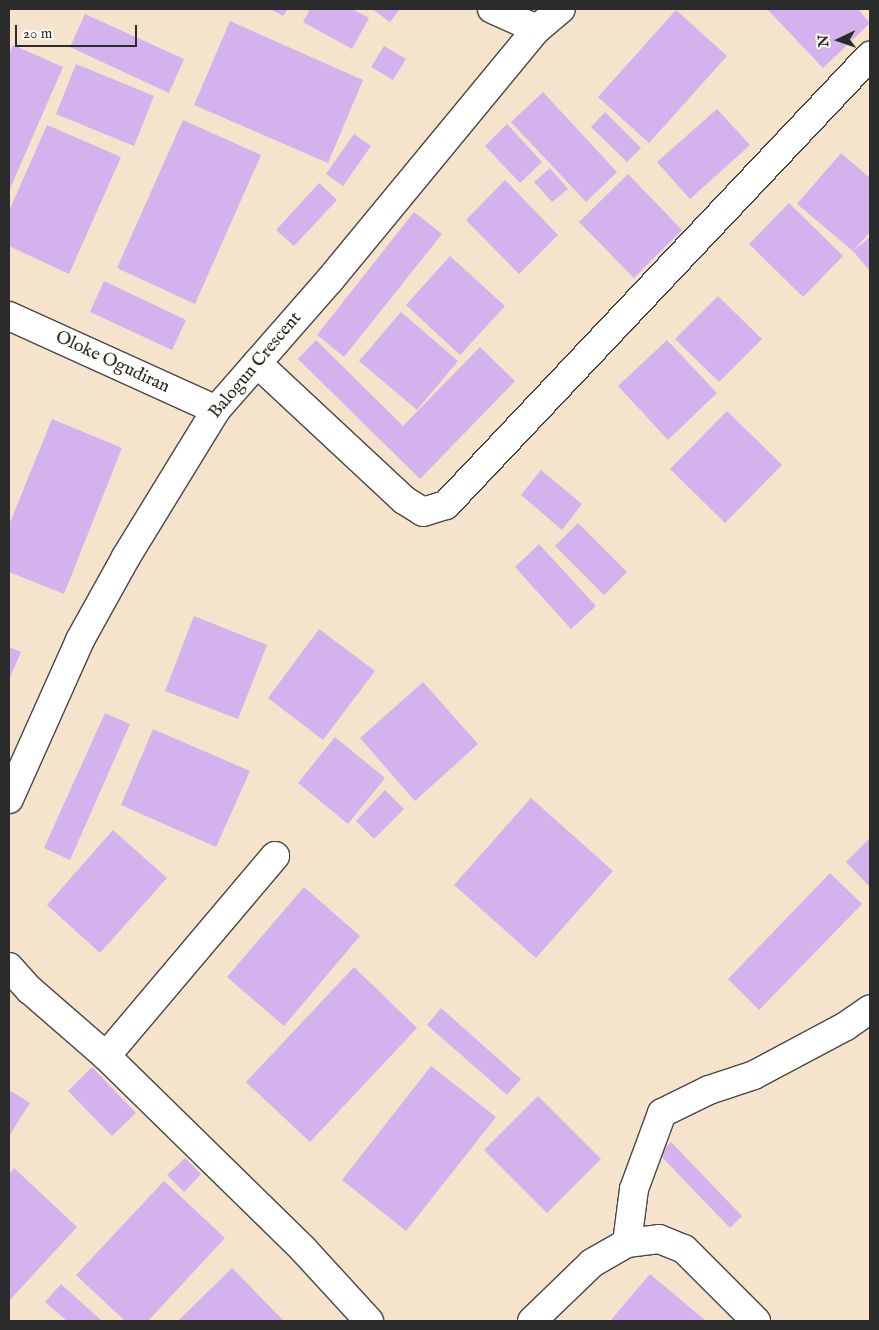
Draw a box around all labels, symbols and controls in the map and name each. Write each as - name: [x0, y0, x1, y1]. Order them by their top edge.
- scale bar: [18, 15, 140, 47]
- north arrow: [814, 15, 864, 65]
- text: 20 m: [23, 24, 52, 43]
- text: N: [815, 34, 833, 47]
- street label: Balogun Crescent: [205, 308, 307, 424]
- street label: Oloke Ogudiran: [51, 327, 173, 399]

